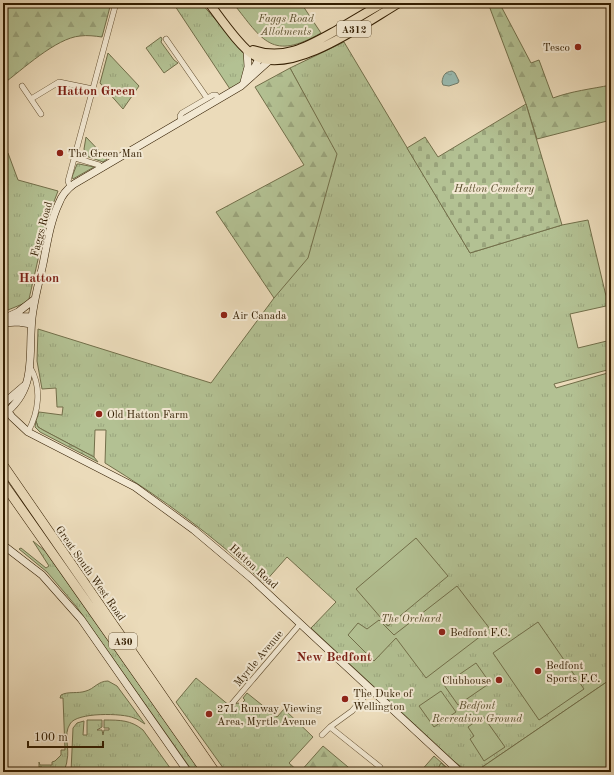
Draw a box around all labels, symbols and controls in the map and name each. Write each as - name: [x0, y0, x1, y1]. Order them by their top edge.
- park label: Faggs Road Allotments: [257, 14, 314, 38]
- road number: A312: [337, 21, 371, 37]
- marker: Tesco: [573, 42, 583, 52]
- place label: Tesco: [543, 43, 570, 54]
- district label: Hatton Green: [57, 85, 135, 98]
- marker: The Green Man: [55, 148, 65, 158]
- place label: The Green Man: [68, 149, 142, 160]
- park label: Hatton Cemetery: [453, 184, 534, 195]
- street label: Faggs Road: [30, 200, 55, 258]
- district label: Hatton: [19, 272, 59, 285]
- marker: Air Canada: [219, 310, 229, 320]
- place label: Air Canada: [232, 311, 287, 322]
- marker: Old Hatton Farm: [94, 409, 104, 419]
- place label: Old Hatton Farm: [107, 410, 188, 421]
- street label: Great South West Road: [53, 524, 127, 623]
- street label: Hatton Road: [227, 543, 279, 592]
- park label: The Orchard: [381, 614, 441, 625]
- marker: Bedfont F.C.: [437, 627, 447, 637]
- place label: Bedfont F.C.: [450, 628, 511, 639]
- street label: Myrtle Avenue: [233, 629, 286, 689]
- road number: A30: [109, 633, 137, 649]
- district label: New Bedfont: [296, 651, 372, 664]
- place label: Bedfont Sports F.C.: [546, 661, 600, 685]
- marker: Bedfont Sports F.C.: [533, 666, 543, 676]
- marker: Clubhouse: [494, 675, 504, 685]
- place label: Clubhouse: [442, 676, 491, 687]
- place label: The Duke of Wellington: [353, 689, 413, 713]
- marker: The Duke of Wellington: [340, 694, 350, 704]
- park label: Bedfont Recreation Ground: [431, 701, 522, 725]
- place label: 27L Runway Viewing Area, Myrtle Avenue: [217, 704, 322, 728]
- marker: 27L Runway Viewing Area, Myrtle Avenue: [204, 709, 214, 719]
- scale bar: [28, 723, 103, 749]
- text: 100 m: [34, 732, 68, 744]

